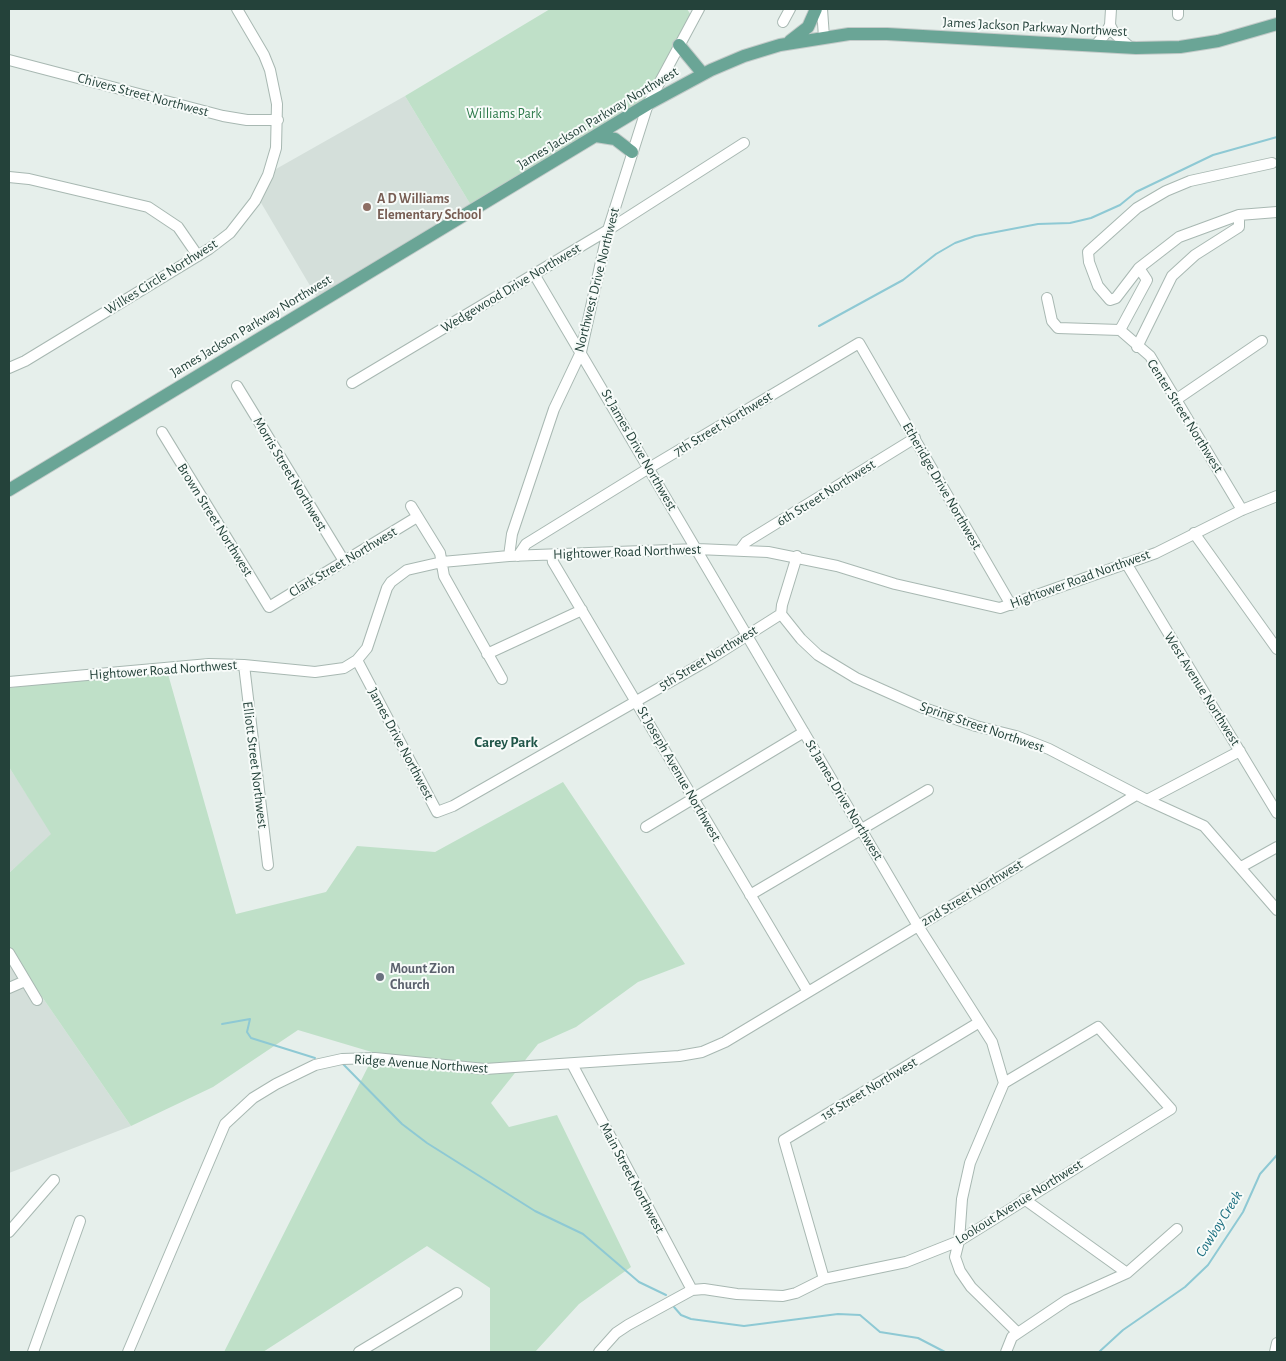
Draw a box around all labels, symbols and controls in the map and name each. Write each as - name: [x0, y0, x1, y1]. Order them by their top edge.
- street label: James Jackson Parkway Northwest: [942, 14, 1128, 40]
- street label: James Jackson Parkway Northwest: [515, 63, 681, 173]
- street label: Chivers Street Northwest: [76, 69, 210, 121]
- park label: Williams Park: [466, 106, 542, 122]
- place label: A D Williams Elementary School: [377, 191, 482, 223]
- marker: A D Williams Elementary School: [361, 201, 373, 213]
- street label: Northwest Drive Northwest: [571, 206, 623, 354]
- street label: Wilkes Circle Northwest: [102, 236, 220, 318]
- street label: Wedgewood Drive Northwest: [438, 240, 584, 336]
- street label: James Jackson Parkway Northwest: [168, 271, 334, 381]
- street label: Center Street Northwest: [1143, 356, 1227, 476]
- street label: St James Drive Northwest: [597, 386, 681, 514]
- street label: 7th Street Northwest: [670, 388, 776, 460]
- street label: Morris Street Northwest: [249, 414, 331, 534]
- street label: Etheridge Drive Northwest: [899, 419, 985, 553]
- street label: 6th Street Northwest: [774, 456, 878, 530]
- street label: Brown Street Northwest: [173, 460, 257, 580]
- street label: Clark Street Northwest: [286, 523, 400, 601]
- street label: Hightower Road Northwest: [553, 541, 701, 563]
- street label: Hightower Road Northwest: [1008, 546, 1152, 612]
- street label: 5th Street Northwest: [655, 622, 761, 694]
- street label: West Avenue Northwest: [1160, 629, 1244, 749]
- street label: Hightower Road Northwest: [89, 656, 237, 684]
- street label: James Drive Northwest: [364, 685, 438, 803]
- street label: Spring Street Northwest: [918, 698, 1046, 756]
- street label: Elliott Street Northwest: [239, 701, 271, 829]
- street label: St Joseph Avenue Northwest: [633, 703, 725, 845]
- district label: Carey Park: [474, 733, 538, 751]
- street label: St James Drive Northwest: [801, 737, 887, 863]
- street label: 2nd Street Northwest: [918, 856, 1026, 930]
- place label: Mount Zion Church: [390, 961, 455, 994]
- marker: Mount Zion Church: [374, 971, 386, 983]
- street label: Ridge Avenue Northwest: [353, 1051, 489, 1077]
- street label: 1st Street Northwest: [818, 1054, 920, 1124]
- street label: Main Street Northwest: [596, 1120, 668, 1236]
- street label: Lookout Avenue Northwest: [952, 1156, 1086, 1248]
- water label: Cowboy Creek: [1192, 1188, 1246, 1260]

